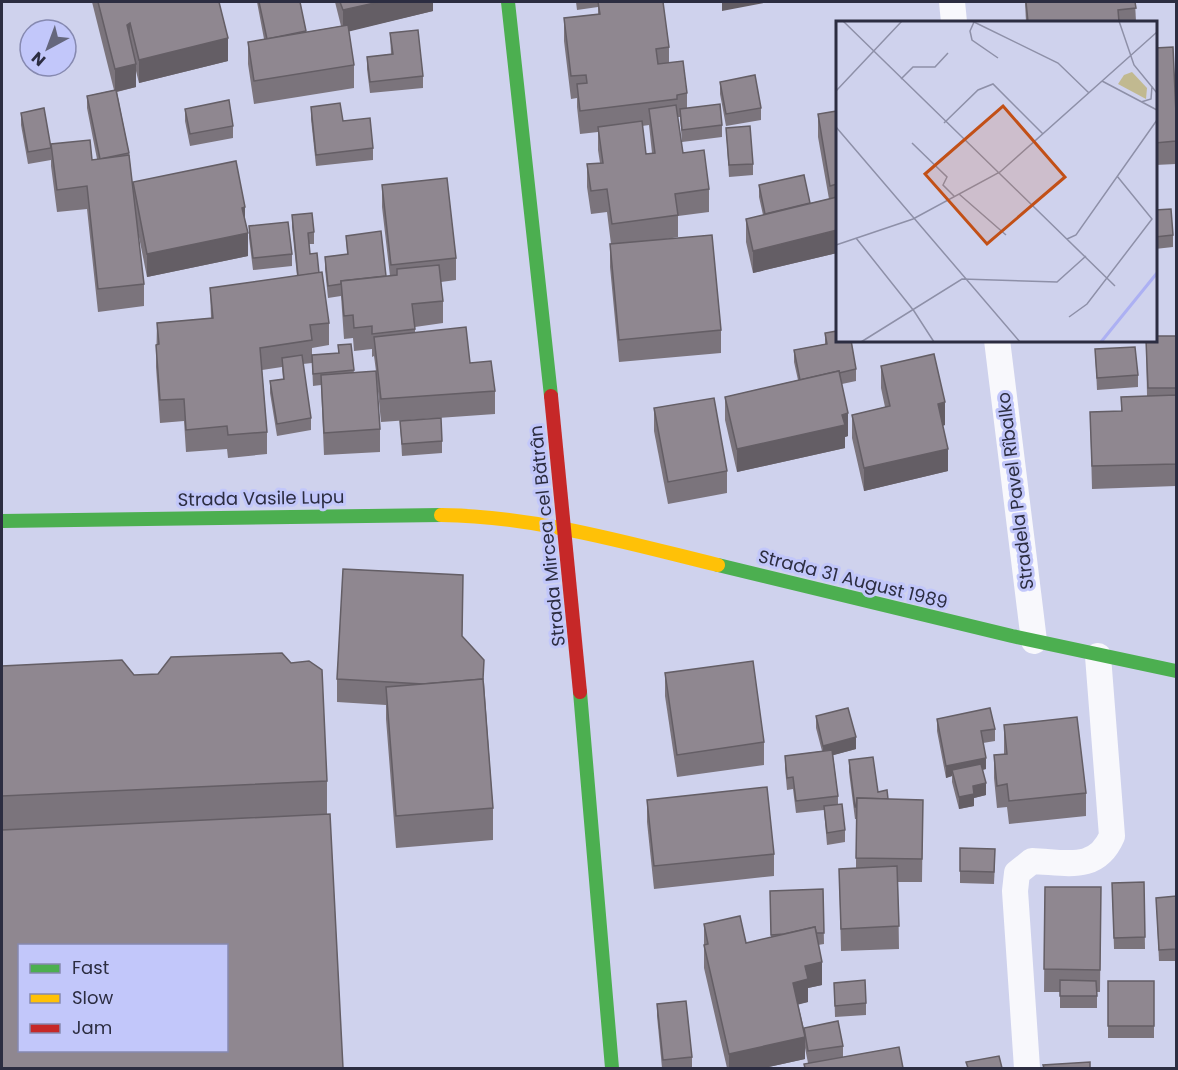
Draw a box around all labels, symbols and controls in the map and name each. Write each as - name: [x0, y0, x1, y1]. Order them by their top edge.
- north arrow: [18, 18, 78, 78]
- inset map: [836, 21, 1157, 342]
- text: N: [26, 46, 51, 72]
- street label: Stradela Pavel Rîbalko: [990, 391, 1040, 591]
- street label: Strada Mircea cel Bătrân: [523, 424, 571, 648]
- street label: Strada Vasile Lupu: [177, 484, 345, 512]
- street label: Strada 31 August 1989: [756, 543, 950, 615]
- legend: [18, 944, 228, 1052]
- text: Fast: [72, 955, 109, 980]
- text: Slow: [72, 985, 114, 1010]
- text: Jam: [72, 1015, 112, 1040]

